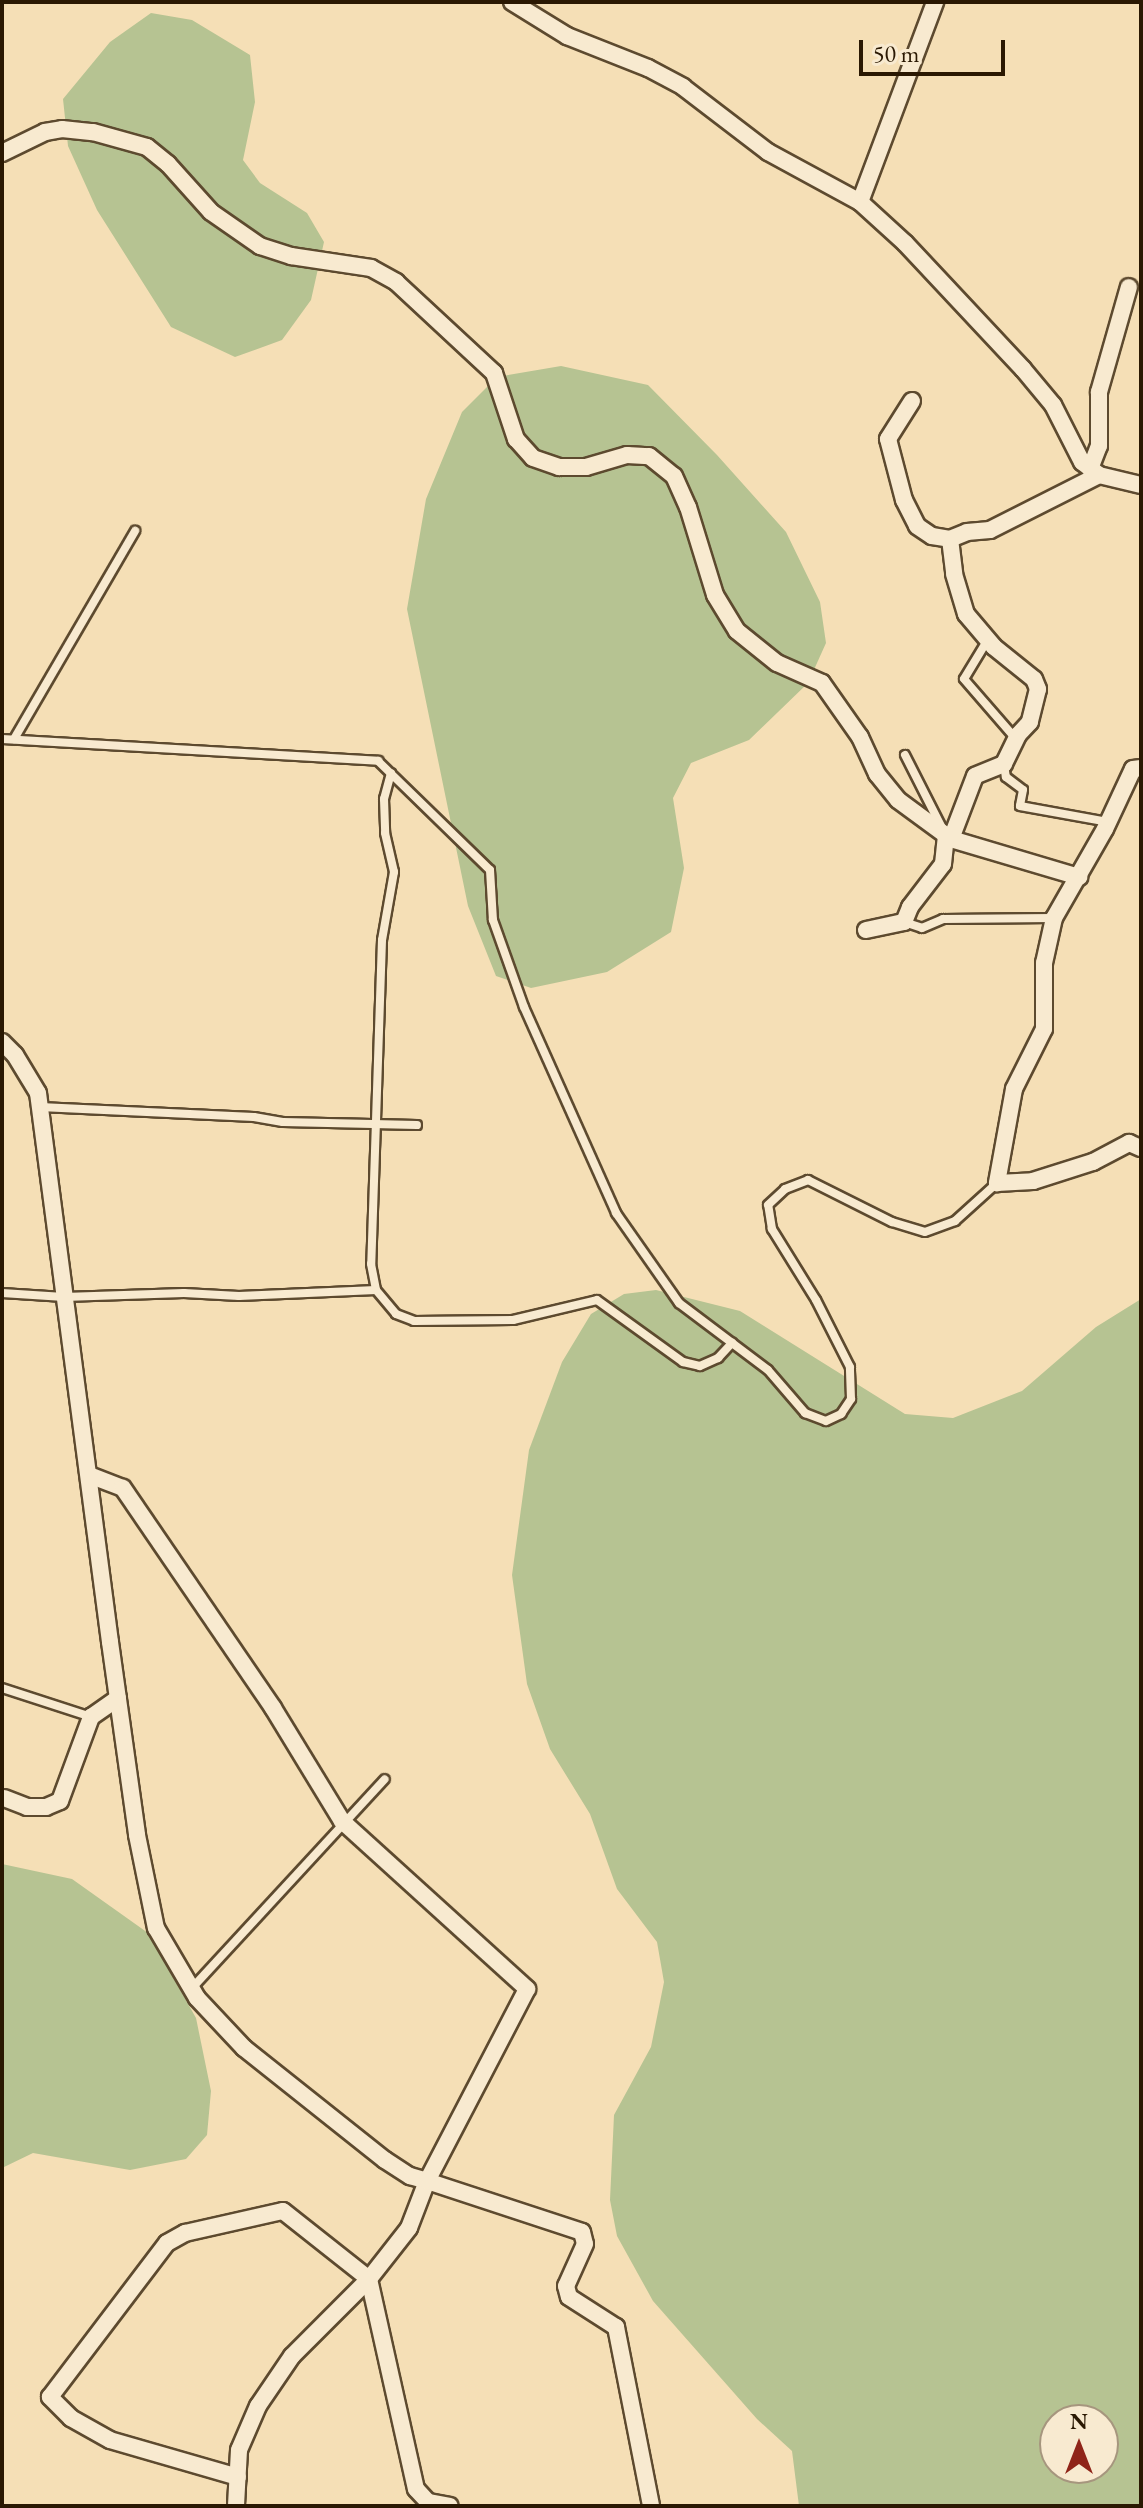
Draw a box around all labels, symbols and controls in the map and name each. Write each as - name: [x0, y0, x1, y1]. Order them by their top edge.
- scale bar: [863, 24, 1009, 74]
- text: 50 m: [873, 38, 920, 69]
- north arrow: [1039, 2404, 1119, 2484]
- text: N: [1070, 2407, 1088, 2436]

